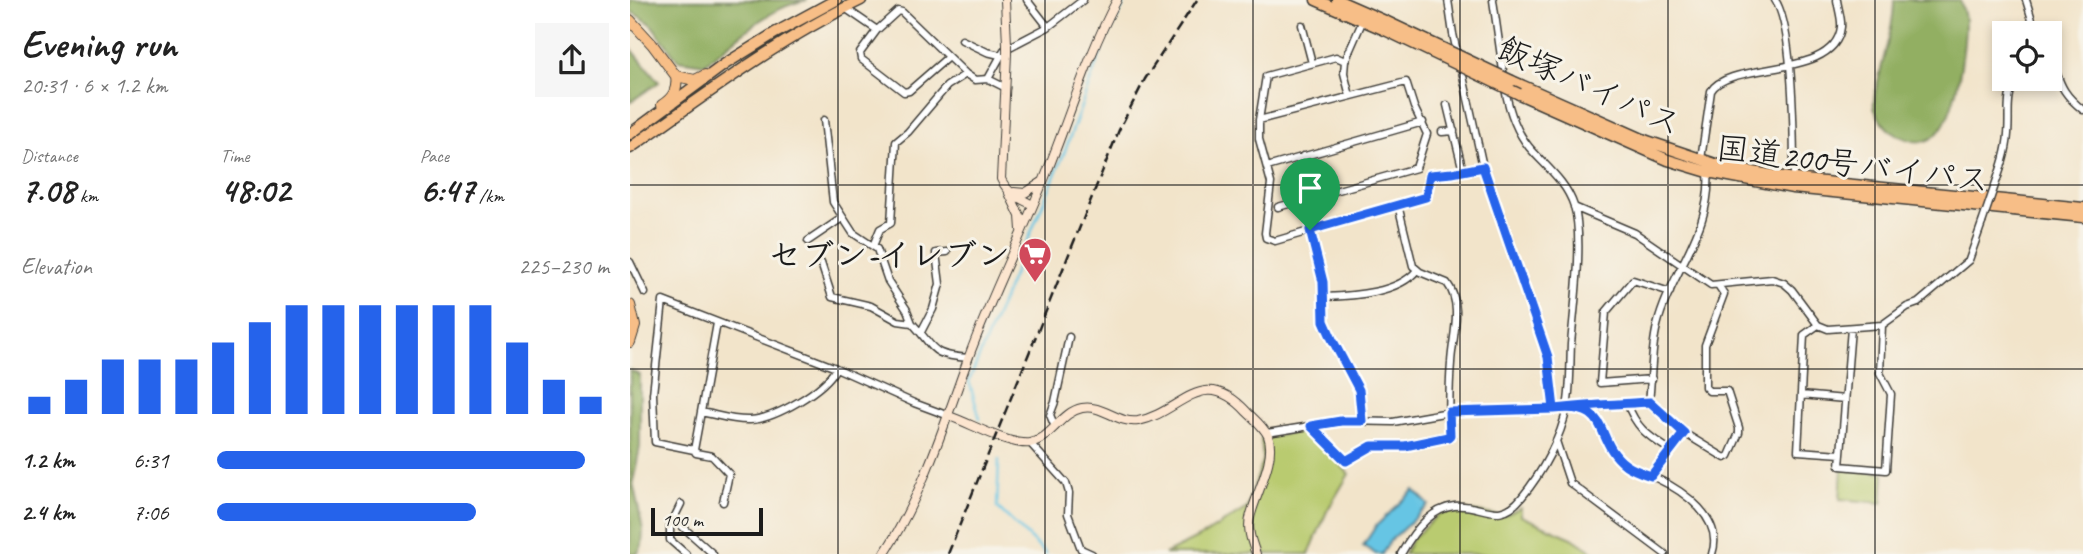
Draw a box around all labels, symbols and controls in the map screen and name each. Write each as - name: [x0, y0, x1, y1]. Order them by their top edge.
- text: Evening run: [21, 21, 177, 68]
- map controls: [1992, 21, 2062, 91]
- button: locate: [1992, 21, 2062, 91]
- button: share: [535, 23, 609, 97]
- street label: 飯塚バイパス: [1491, 27, 1688, 145]
- text: 20:31 · 6 × 1.2 km: [21, 71, 167, 100]
- street label: 国道200号バイパス: [1714, 126, 1992, 202]
- text: Distance: [21, 144, 78, 168]
- text: Time: [220, 144, 249, 168]
- text: Pace: [420, 144, 449, 168]
- pin: [1280, 158, 1340, 230]
- text: 7.08: [21, 168, 75, 213]
- text: 48:02: [220, 168, 290, 213]
- text: 6:47: [420, 168, 474, 213]
- icon: arrive: [1291, 169, 1329, 207]
- text: km: [75, 184, 98, 208]
- text: /km: [474, 184, 504, 208]
- place label: セブン-イレブン: [768, 234, 1010, 276]
- supermarket icon: セブン-イレブン: [1016, 235, 1054, 284]
- text: Elevation: [21, 252, 92, 281]
- text: 225–230 m: [518, 252, 609, 281]
- text: 1.2 km: [21, 446, 75, 475]
- text: 6:31: [133, 446, 169, 475]
- text: 2.4 km: [21, 498, 75, 527]
- text: 7:06: [133, 498, 169, 527]
- scale bar: [651, 505, 763, 537]
- text: 100 m: [662, 508, 703, 532]

